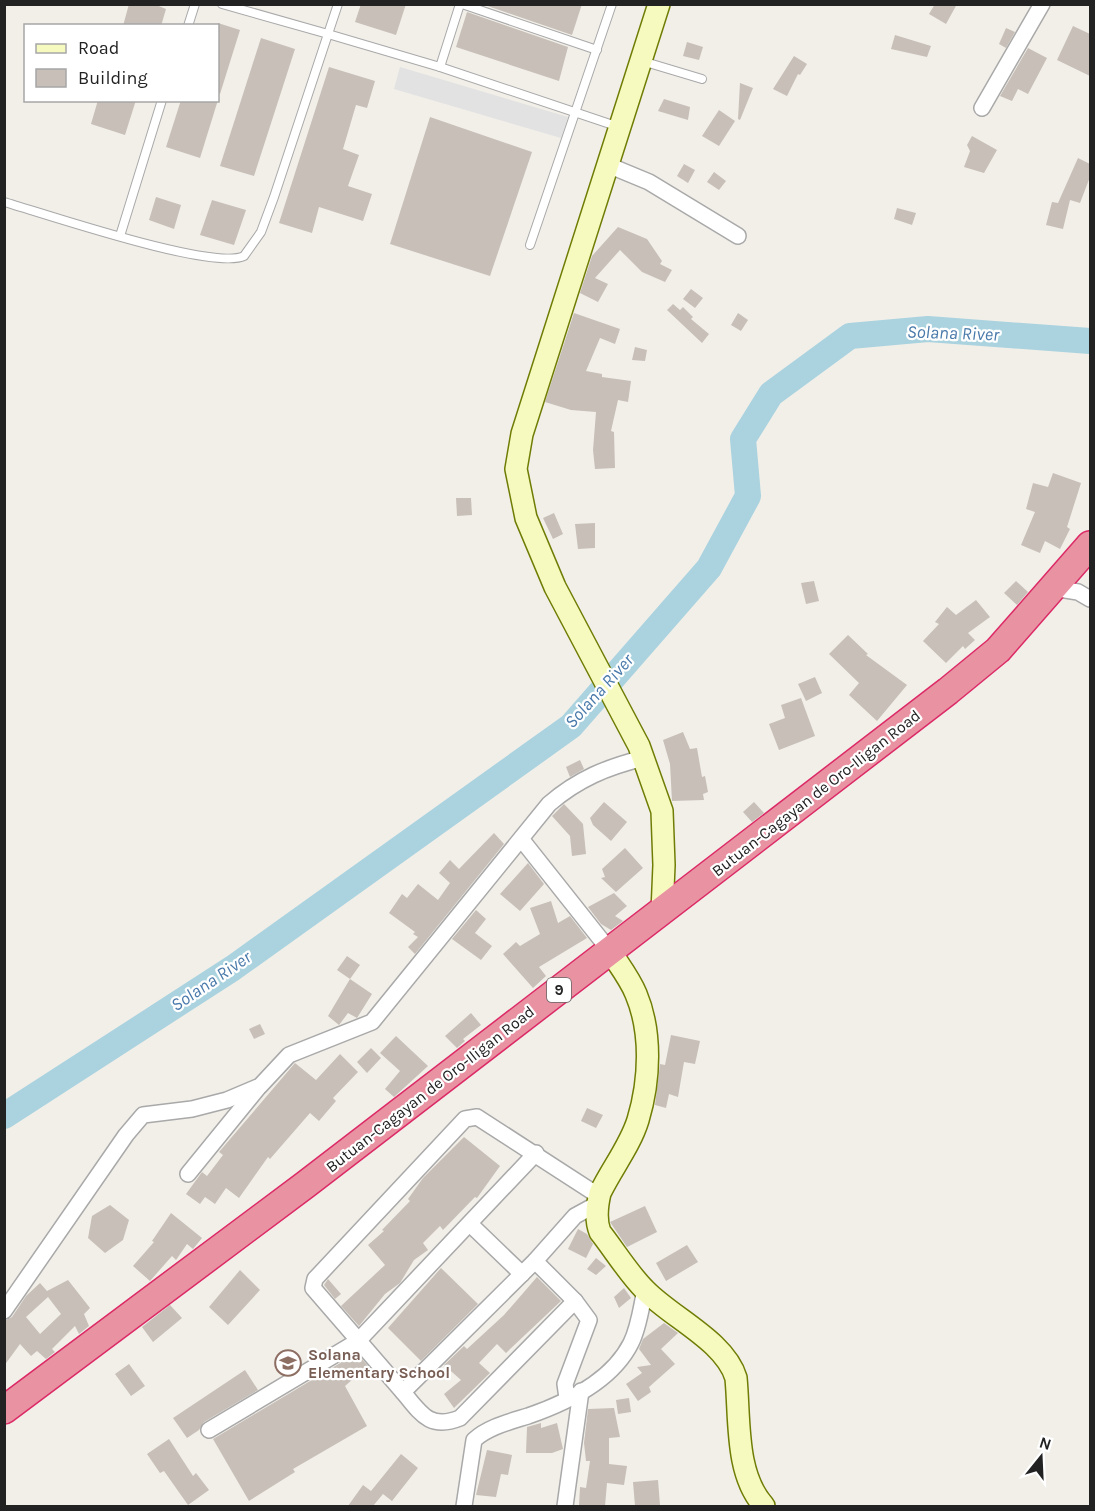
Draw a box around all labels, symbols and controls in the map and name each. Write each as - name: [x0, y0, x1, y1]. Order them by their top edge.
- legend: [24, 24, 219, 102]
- text: Road: [78, 37, 119, 59]
- text: Building: [78, 67, 148, 89]
- water label: Solana River: [906, 320, 1000, 346]
- water label: Solana River: [560, 649, 639, 733]
- street label: Butuan-Cagayan de Oro-Iligan Road: [708, 706, 924, 880]
- water label: Solana River: [167, 946, 256, 1016]
- road number: 9: [547, 978, 571, 1002]
- street label: Butuan-Cagayan de Oro-Iligan Road: [322, 1002, 538, 1176]
- place label: Solana Elementary School: [308, 1345, 450, 1382]
- school or university icon: Solana Elementary School: [273, 1348, 303, 1378]
- north arrow: [1011, 1427, 1071, 1487]
- text: N: [1037, 1432, 1054, 1454]

